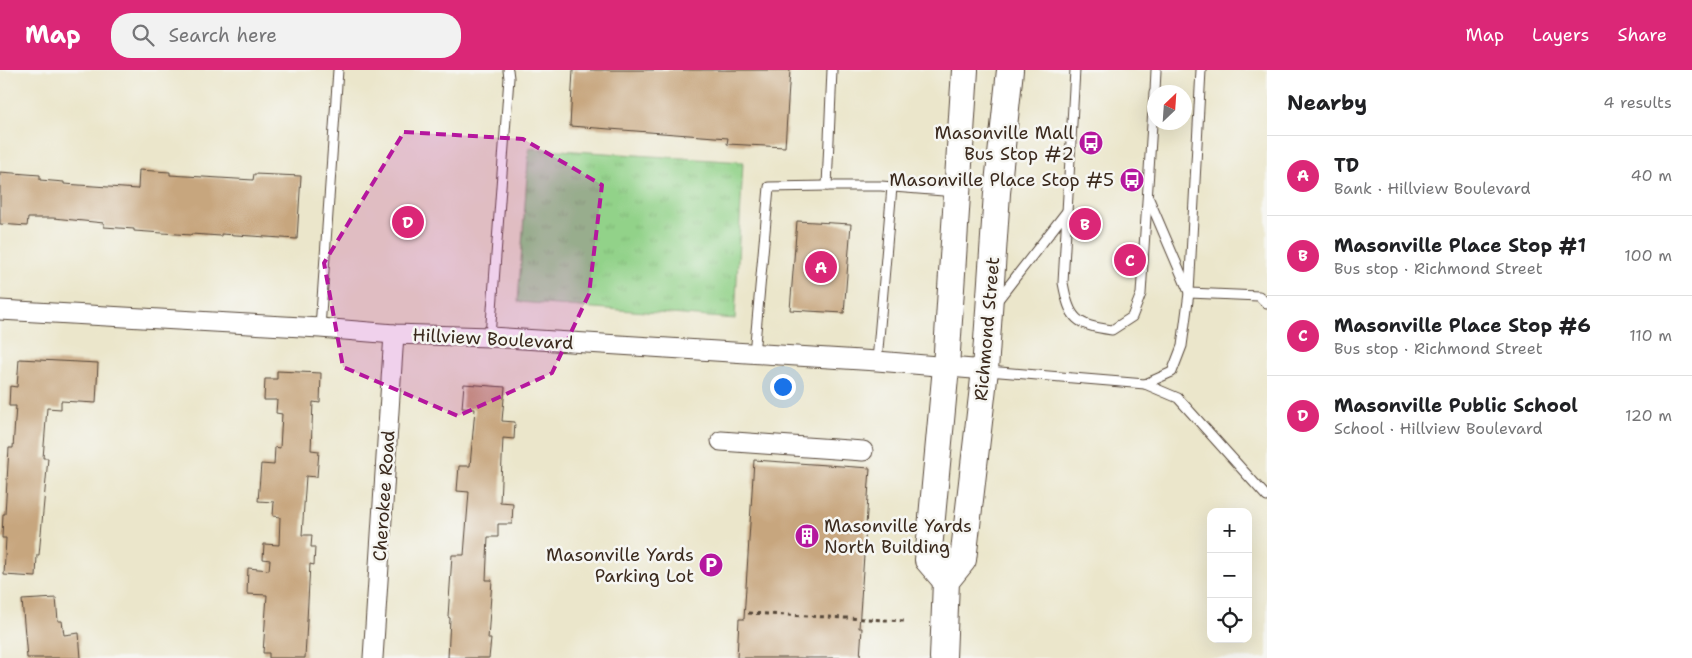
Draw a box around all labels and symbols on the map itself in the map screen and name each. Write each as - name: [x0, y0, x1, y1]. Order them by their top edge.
- north arrow: [1147, 85, 1192, 130]
- place label: Masonville Mall Bus Stop #2: [935, 121, 1075, 166]
- bus stop icon: Masonville Mall Bus Stop #2: [1078, 130, 1104, 156]
- bus stop icon: Masonville Place Stop #5: [1119, 167, 1145, 193]
- place label: Masonville Place Stop #5: [889, 168, 1114, 192]
- pin: D: [392, 203, 424, 241]
- pin: B: [1069, 205, 1101, 243]
- pin: C: [1114, 241, 1146, 279]
- pin: A: [805, 248, 837, 286]
- street label: Richmond Street: [969, 256, 1005, 402]
- street label: Hillview Boulevard: [412, 323, 574, 355]
- your location: [770, 374, 796, 400]
- street label: Cherokee Road: [367, 430, 401, 562]
- place label: Masonville Yards North Building: [824, 514, 972, 559]
- building icon: Masonville Yards North Building: [794, 523, 820, 549]
- place label: Masonville Yards Parking Lot: [546, 543, 694, 588]
- parking icon: Masonville Yards Parking Lot: [698, 552, 724, 578]

